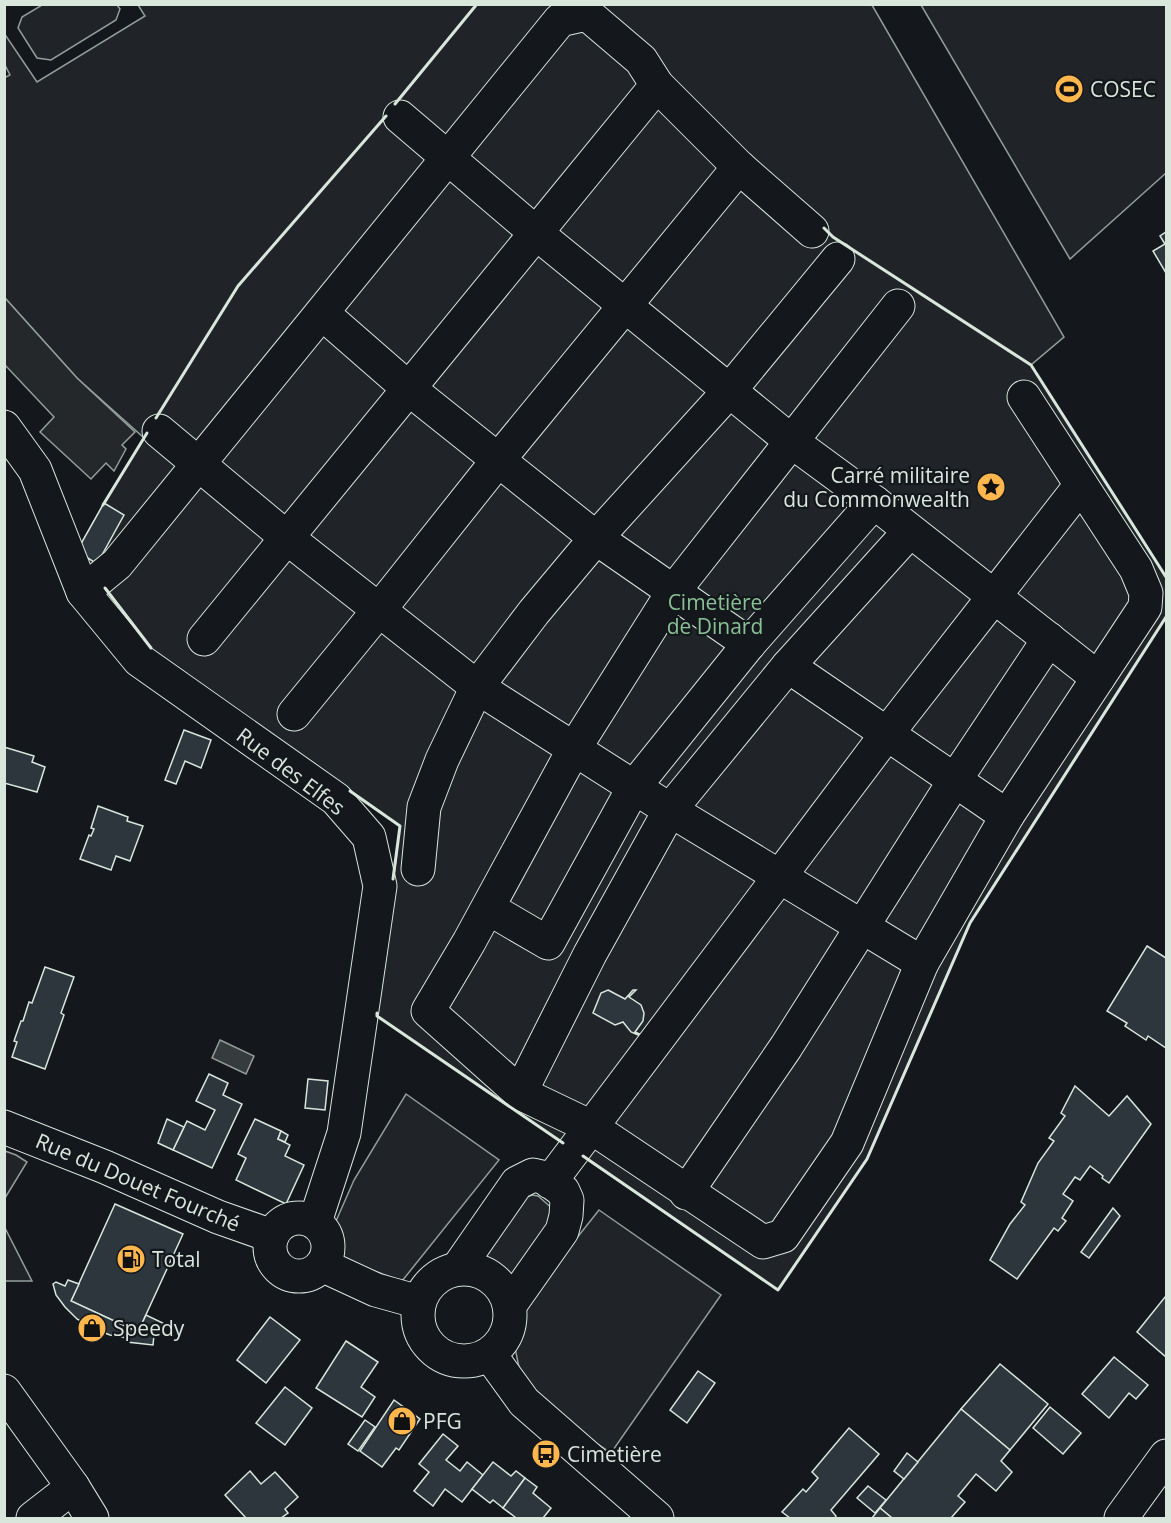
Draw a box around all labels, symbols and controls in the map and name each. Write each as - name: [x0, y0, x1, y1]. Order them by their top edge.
- sports icon: COSEC: [1053, 73, 1085, 105]
- place label: COSEC: [1090, 75, 1156, 103]
- place label: Carré militaire du Commonwealth: [783, 461, 970, 513]
- place icon: Carré militaire du Commonwealth: [975, 471, 1007, 503]
- park label: Cimetière de Dinard: [667, 588, 763, 640]
- street label: Rue des Elfes: [231, 721, 351, 821]
- street label: Rue du Douet Fourché: [32, 1126, 244, 1238]
- fuel station icon: Total: [115, 1243, 147, 1275]
- place label: Total: [152, 1245, 201, 1273]
- shop icon: Speedy: [76, 1312, 108, 1344]
- place label: Speedy: [113, 1314, 185, 1342]
- shop icon: PFG: [386, 1405, 418, 1437]
- place label: PFG: [423, 1407, 462, 1435]
- bus stop icon: Cimetière: [530, 1438, 562, 1470]
- place label: Cimetière: [567, 1440, 662, 1468]

